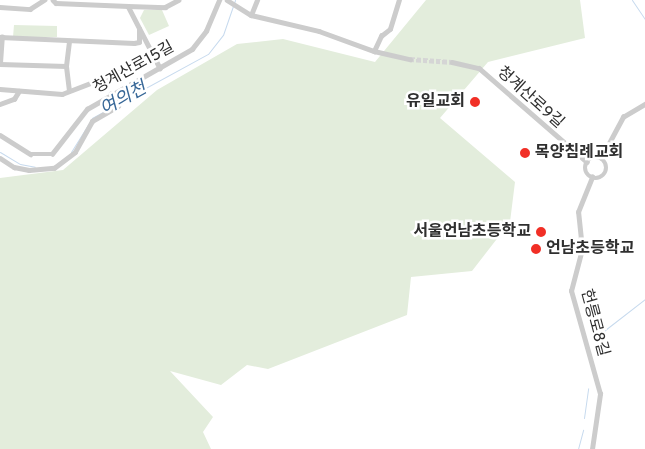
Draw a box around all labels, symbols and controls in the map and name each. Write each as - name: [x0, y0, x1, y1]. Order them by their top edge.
- street label: 청계산로15길: [90, 38, 178, 98]
- street label: 청계산로9길: [493, 63, 567, 133]
- water label: 여의천: [97, 79, 151, 121]
- place label: 유일교회: [406, 92, 465, 112]
- marker: 유일교회: [469, 96, 481, 108]
- place label: 목양침례교회: [535, 143, 623, 163]
- marker: 목양침례교회: [519, 147, 531, 159]
- place label: 서울언남초등학교: [413, 222, 531, 242]
- marker: 서울언남초등학교: [535, 226, 547, 238]
- place label: 언남초등학교: [546, 239, 634, 259]
- marker: 언남초등학교: [530, 243, 542, 255]
- street label: 헌릉로8길: [576, 287, 612, 359]

